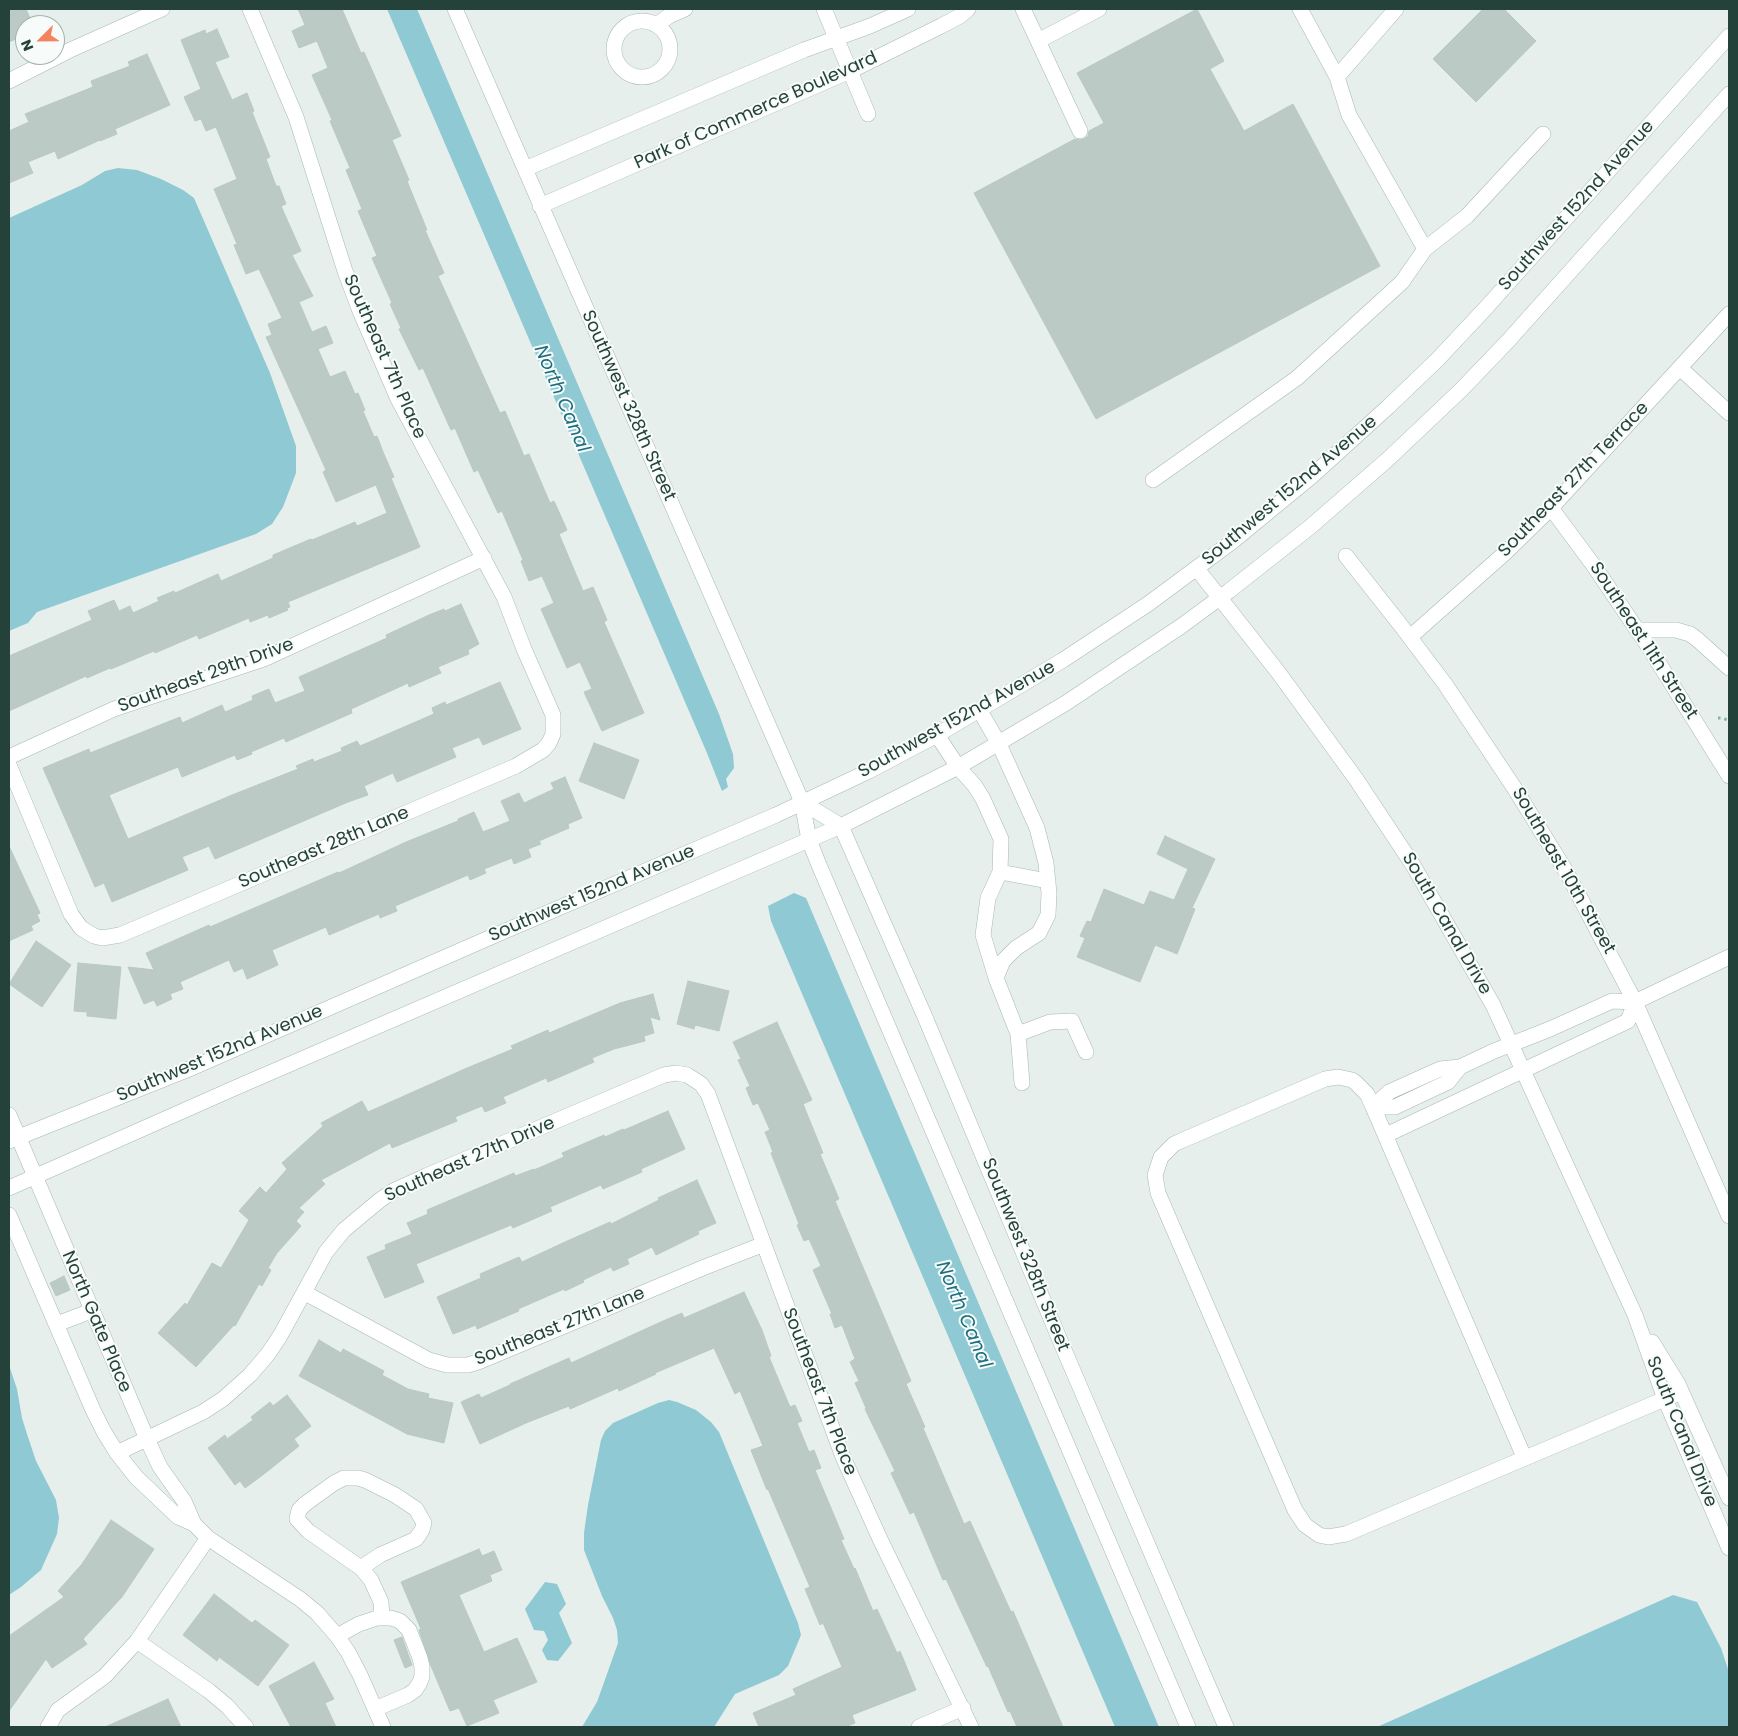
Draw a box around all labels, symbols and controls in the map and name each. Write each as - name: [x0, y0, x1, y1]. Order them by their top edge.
- north arrow: [15, 15, 65, 65]
- text: N: [16, 37, 38, 54]
- street label: Park of Commerce Boulevard: [631, 48, 881, 174]
- street label: Southwest 152nd Avenue: [1495, 116, 1659, 296]
- street label: Southeast 7th Place: [338, 271, 430, 443]
- street label: Southwest 328th Street: [576, 307, 680, 505]
- water label: North Canal: [528, 342, 594, 456]
- street label: Southeast 27th Terrace: [1494, 398, 1654, 562]
- street label: Southwest 152nd Avenue: [1198, 411, 1382, 571]
- street label: Southeast 11th Street: [1584, 558, 1702, 724]
- street label: Southeast 29th Drive: [115, 634, 297, 718]
- street label: Southwest 152nd Avenue: [855, 657, 1059, 783]
- street label: Southeast 10th Street: [1507, 784, 1619, 958]
- street label: Southeast 28th Lane: [236, 802, 412, 894]
- street label: Southwest 152nd Avenue: [486, 841, 698, 947]
- street label: South Canal Drive: [1396, 849, 1496, 999]
- street label: Southwest 152nd Avenue: [114, 1001, 326, 1107]
- street label: Southeast 27th Drive: [382, 1113, 558, 1207]
- street label: Southwest 328th Street: [976, 1155, 1074, 1355]
- street label: North Gate Place: [56, 1248, 136, 1396]
- water label: North Canal: [930, 1258, 996, 1372]
- street label: Southeast 27th Lane: [472, 1283, 648, 1371]
- street label: Southeast 7th Place: [777, 1305, 861, 1479]
- street label: South Canal Drive: [1641, 1354, 1721, 1510]

